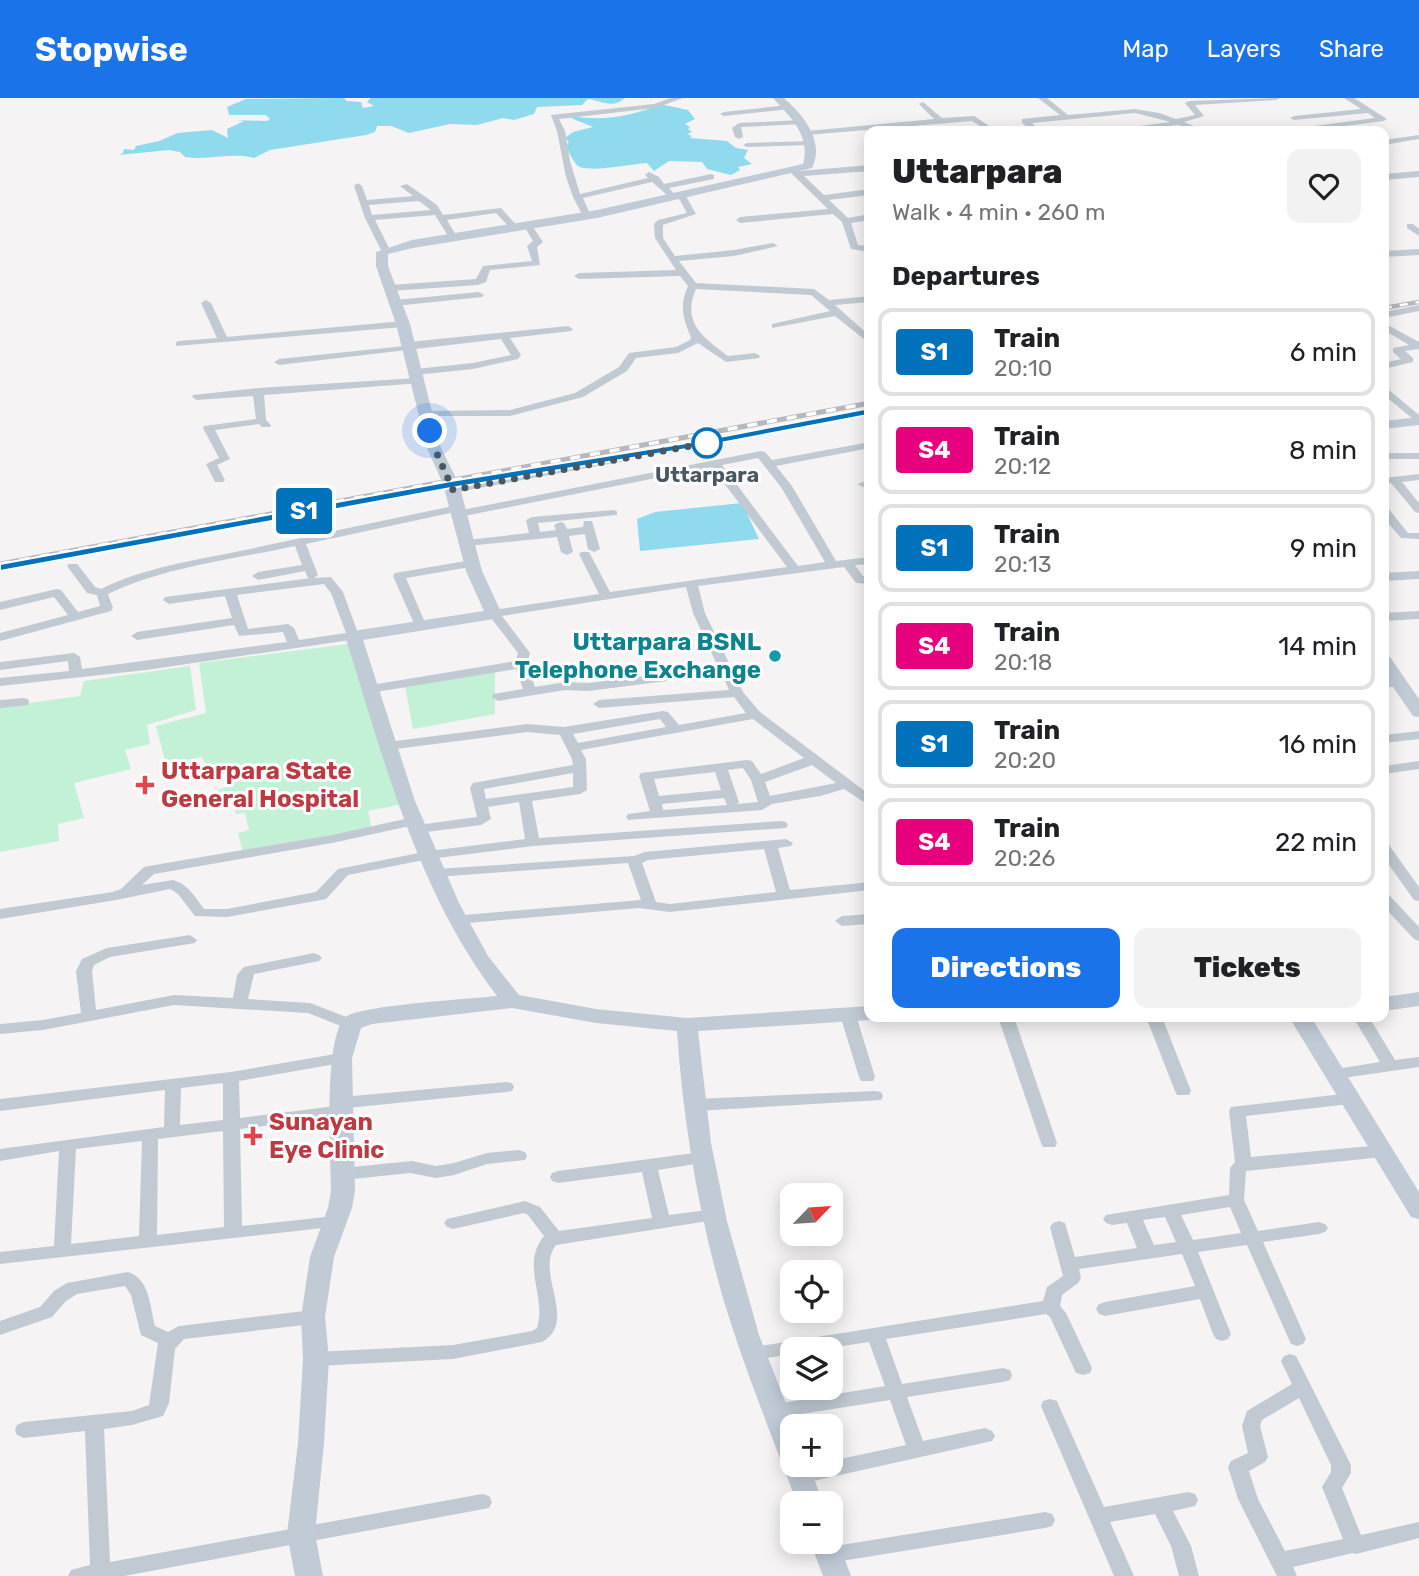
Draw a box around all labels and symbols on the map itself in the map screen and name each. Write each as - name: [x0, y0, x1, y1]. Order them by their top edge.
- your location: [412, 413, 447, 448]
- marker: Uttarpara: [692, 428, 722, 458]
- place label: Uttarpara: [655, 462, 759, 487]
- line badge: S1: [272, 488, 336, 534]
- place label: Uttarpara BSNL Telephone Exchange: [515, 628, 761, 684]
- marker: Uttarpara BSNL Telephone Exchange: [767, 648, 783, 664]
- place label: Uttarpara State General Hospital: [161, 757, 359, 813]
- marker: Uttarpara State General Hospital: [135, 775, 155, 795]
- place label: Sunayan Eye Clinic: [269, 1108, 384, 1164]
- marker: Sunayan Eye Clinic: [243, 1126, 263, 1146]
- north arrow: [780, 1183, 844, 1246]

